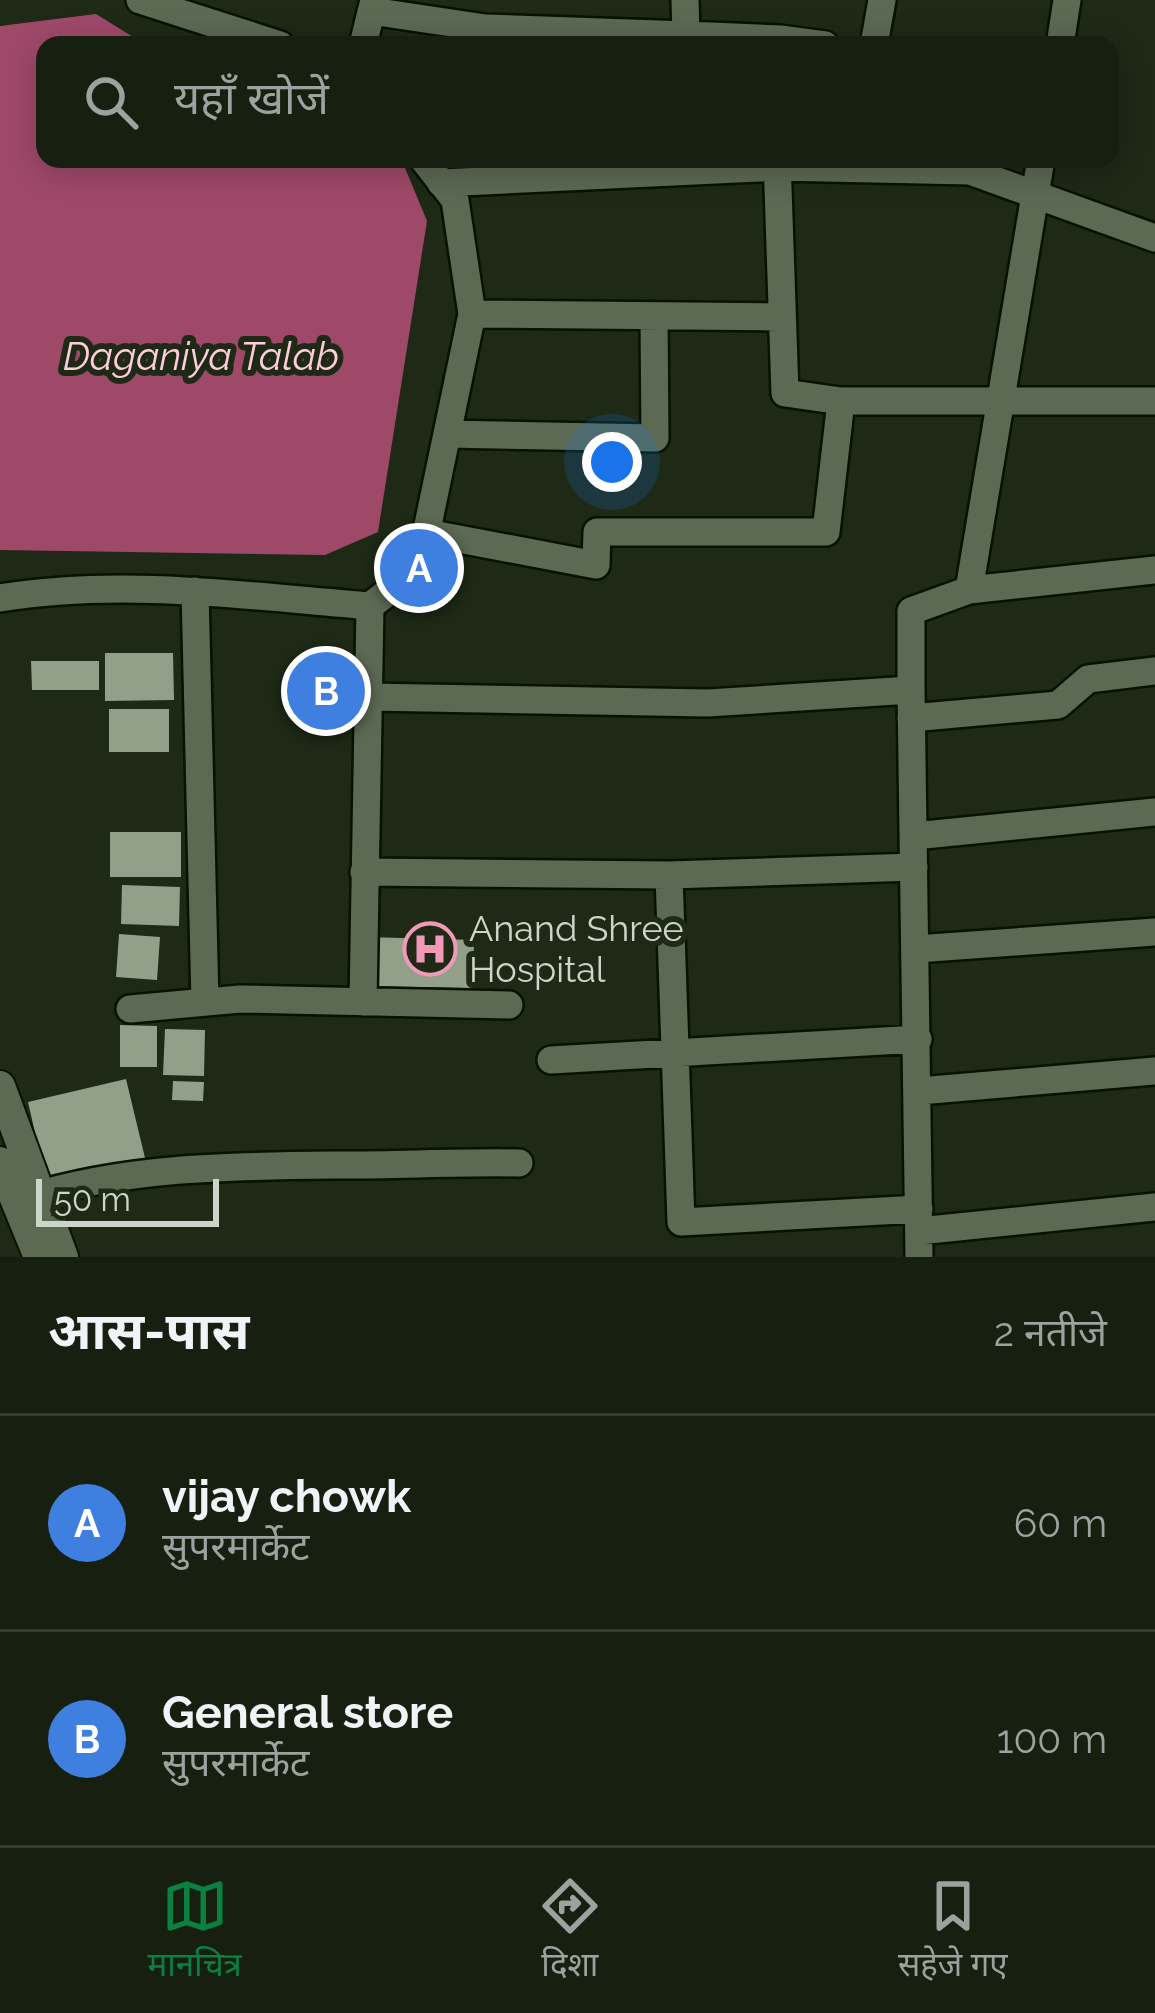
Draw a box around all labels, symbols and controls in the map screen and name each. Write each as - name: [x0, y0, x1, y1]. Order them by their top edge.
- search box: [36, 36, 1119, 168]
- icon: search: [78, 69, 144, 135]
- text: यहाँ खोजें: [174, 72, 329, 125]
- water label: Daganiya Talab: [63, 333, 339, 379]
- your location: [582, 432, 642, 492]
- pin: A: [380, 523, 458, 613]
- pin: B: [287, 646, 365, 736]
- place label: Anand Shree Hospital: [469, 907, 684, 990]
- hospital icon: Anand Shree Hospital: [402, 921, 458, 977]
- scale bar: [36, 1173, 219, 1226]
- text: 50 m: [54, 1180, 131, 1219]
- text: आस-पास: [48, 1301, 249, 1361]
- text: 2 नतीजे: [994, 1309, 1107, 1355]
- text: vijay chowk: [162, 1470, 411, 1523]
- text: A: [74, 1500, 100, 1546]
- text: 60 m: [1014, 1500, 1107, 1546]
- text: सुपरमार्केट: [162, 1523, 310, 1569]
- text: General store: [162, 1686, 453, 1739]
- text: B: [74, 1716, 100, 1762]
- text: 100 m: [997, 1716, 1107, 1762]
- text: सुपरमार्केट: [162, 1739, 310, 1785]
- tab: मानचित्र: [148, 1873, 242, 1989]
- tab: दिशा: [537, 1873, 603, 1989]
- tab: सहेजे गए: [898, 1873, 1007, 1989]

